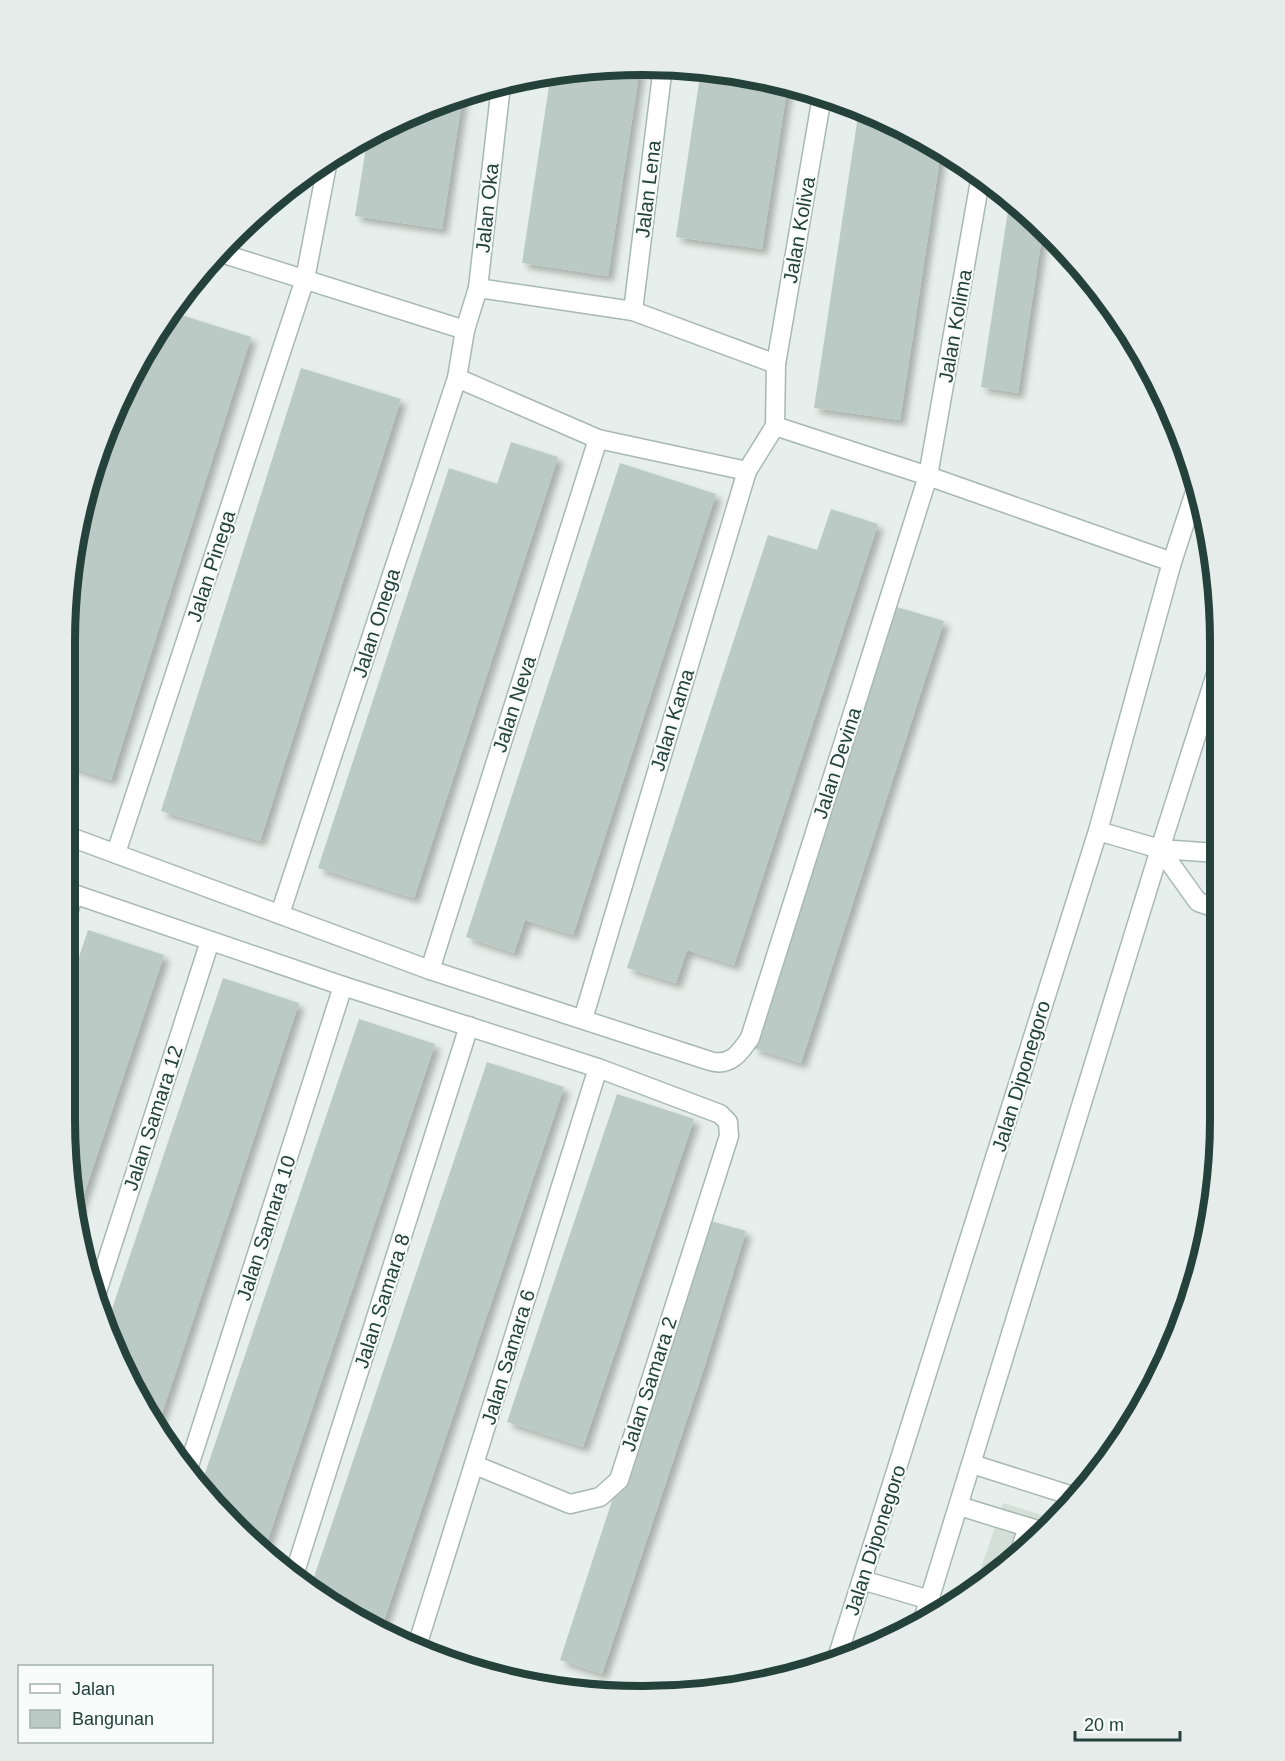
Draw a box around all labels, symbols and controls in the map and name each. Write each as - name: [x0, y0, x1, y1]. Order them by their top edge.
- street label: Jalan Lena: [631, 138, 665, 239]
- street label: Jalan Oka: [471, 161, 503, 254]
- street label: Jalan Koliva: [779, 174, 819, 285]
- street label: Jalan Kolima: [934, 267, 976, 384]
- street label: Jalan Pinega: [183, 507, 240, 624]
- street label: Jalan Onega: [348, 565, 404, 680]
- street label: Jalan Neva: [488, 652, 540, 755]
- street label: Jalan Kama: [646, 665, 698, 774]
- street label: Jalan Devina: [809, 704, 866, 821]
- street label: Jalan Diponegoro: [988, 998, 1054, 1154]
- street label: Jalan Samara 12: [119, 1043, 187, 1193]
- street label: Jalan Samara 10: [232, 1153, 300, 1303]
- street label: Jalan Samara 8: [350, 1231, 414, 1371]
- street label: Jalan Samara 6: [477, 1287, 539, 1427]
- street label: Jalan Samara 2: [617, 1314, 681, 1454]
- street label: Jalan Diponegoro: [840, 1462, 910, 1618]
- legend: [18, 1665, 213, 1743]
- text: Jalan: [72, 1679, 115, 1699]
- scale bar: [1075, 1704, 1180, 1742]
- text: Bangunan: [72, 1709, 154, 1729]
- text: 20 m: [1084, 1715, 1124, 1735]

